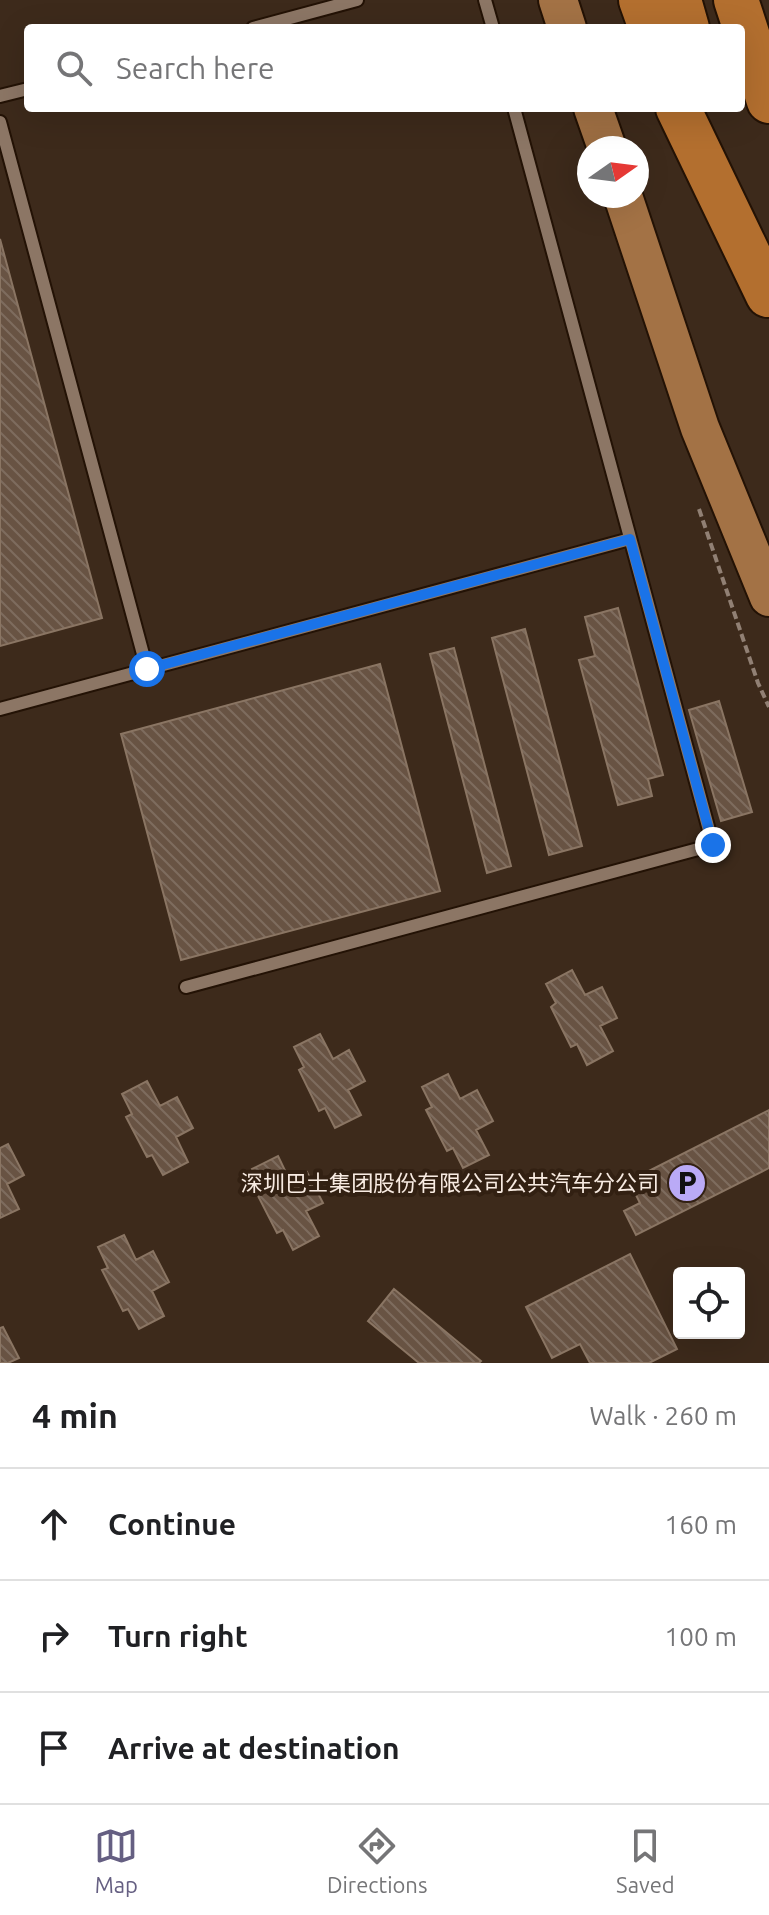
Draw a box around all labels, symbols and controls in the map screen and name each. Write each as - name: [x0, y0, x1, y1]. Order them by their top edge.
- search box: [24, 24, 745, 112]
- icon: search: [52, 46, 96, 90]
- text: Search here: [116, 51, 275, 85]
- north arrow: [577, 136, 649, 208]
- route start: [129, 651, 165, 687]
- route end: [695, 827, 731, 863]
- parking icon: 深圳巴士集团股份有限公司公共汽车分公司: [666, 1162, 708, 1204]
- place label: 深圳巴士集团股份有限公司公共汽车分公司: [241, 1170, 659, 1195]
- map controls: [673, 1267, 745, 1339]
- button: locate: [673, 1267, 745, 1339]
- text: 4 min: [32, 1396, 118, 1434]
- text: Walk · 260 m: [589, 1401, 737, 1430]
- icon: ahead: [32, 1502, 76, 1546]
- text: Continue: [108, 1507, 236, 1541]
- text: 160 m: [665, 1510, 737, 1539]
- icon: right: [32, 1614, 76, 1658]
- text: Turn right: [108, 1619, 248, 1653]
- text: 100 m: [665, 1622, 737, 1651]
- icon: arrive: [32, 1726, 76, 1770]
- text: Arrive at destination: [108, 1731, 400, 1765]
- tab: Map: [94, 1824, 138, 1897]
- tab: Directions: [327, 1824, 427, 1897]
- tab: Saved: [616, 1824, 675, 1897]

